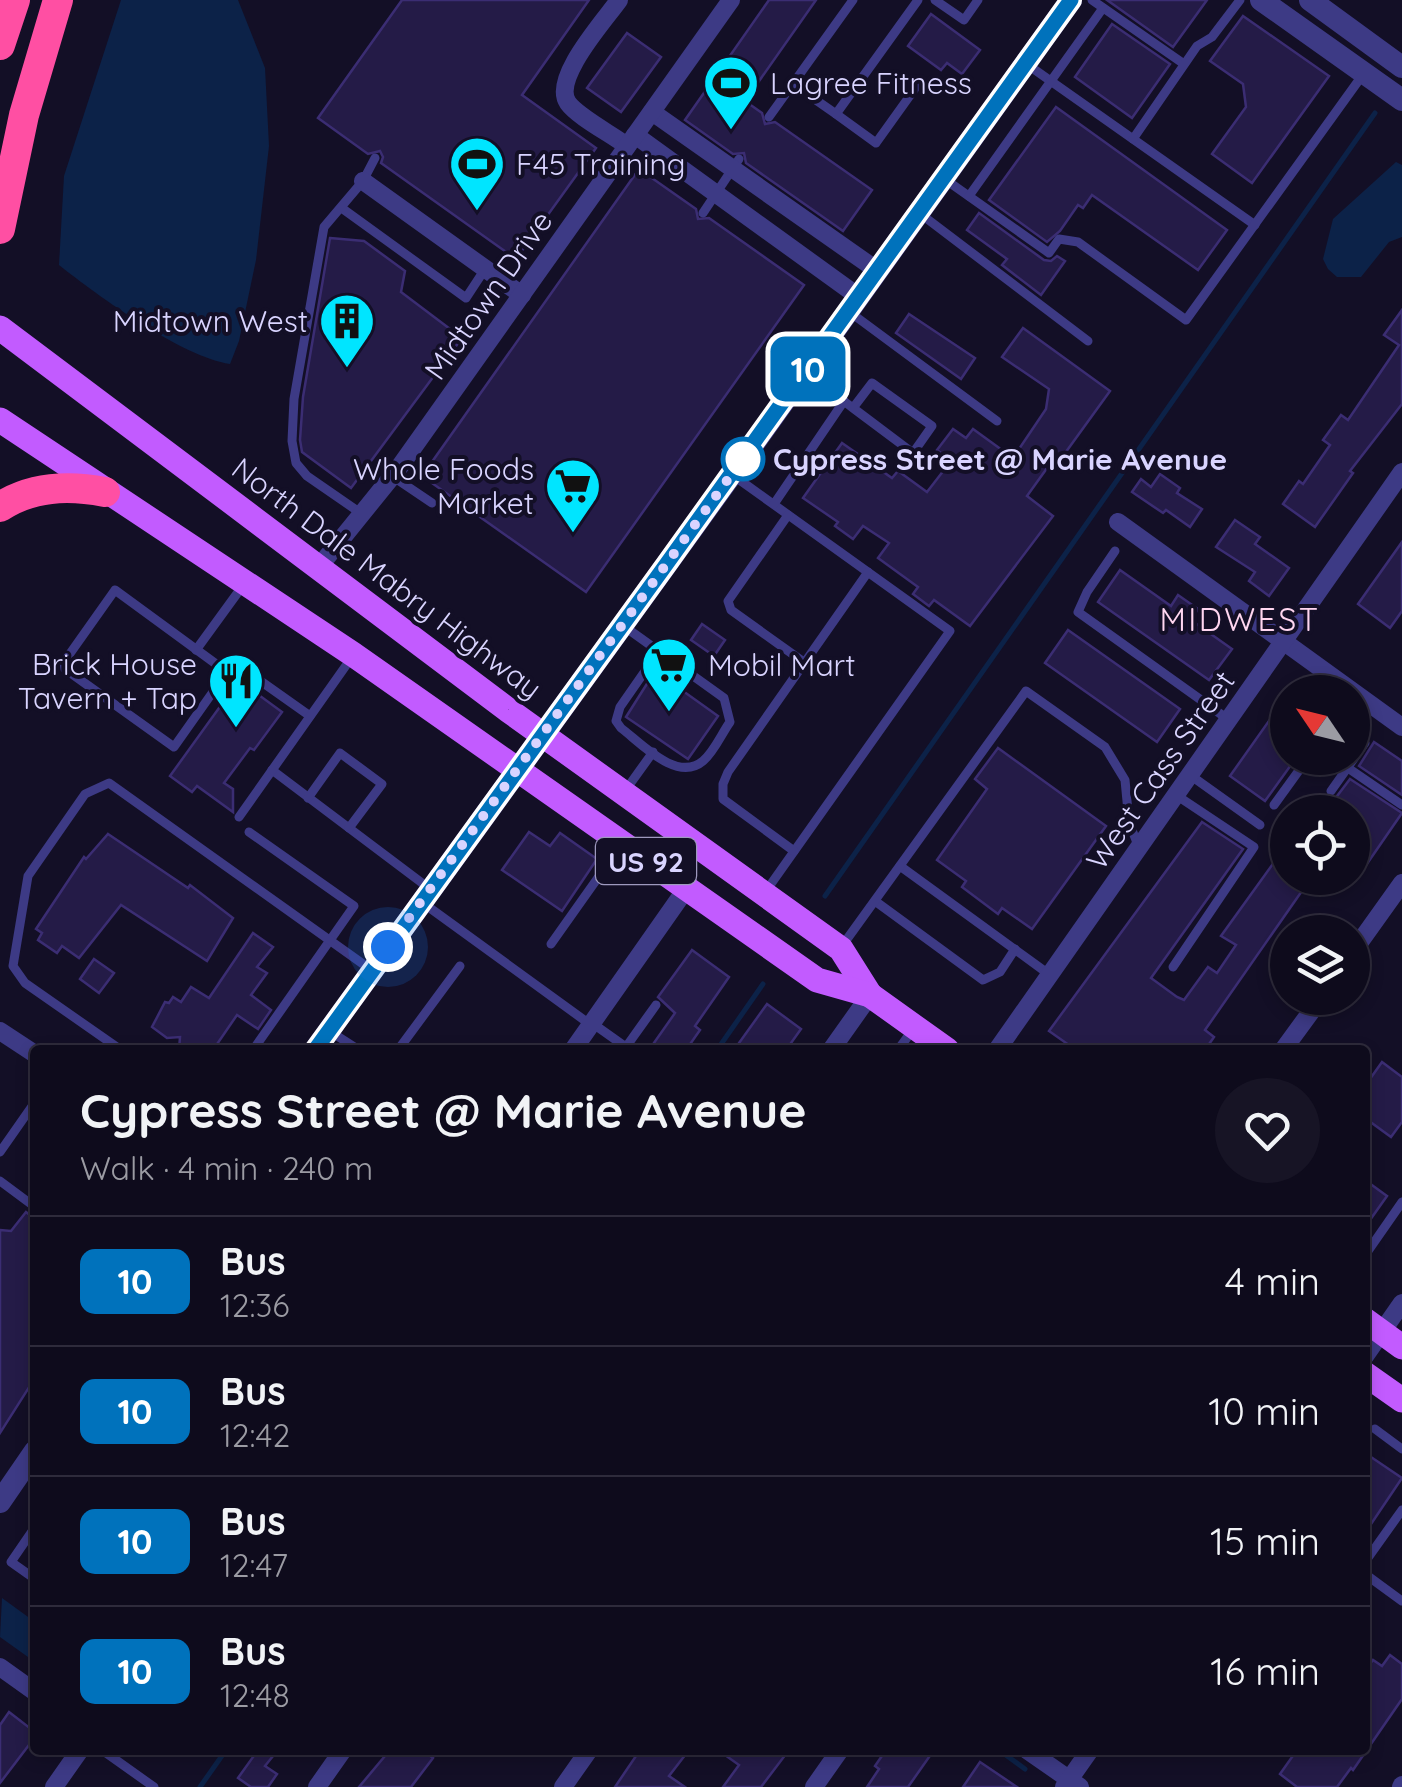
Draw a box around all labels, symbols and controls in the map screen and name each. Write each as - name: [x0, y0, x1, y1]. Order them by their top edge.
- sports icon: Lagree Fitness: [701, 53, 761, 132]
- place label: Lagree Fitness: [770, 64, 972, 102]
- sports icon: F45 Training: [447, 134, 507, 213]
- place label: F45 Training: [516, 145, 686, 183]
- street label: Midtown Drive: [416, 203, 560, 387]
- building icon: Midtown West: [317, 291, 377, 370]
- place label: Midtown West: [113, 302, 308, 340]
- line badge: 10: [763, 336, 853, 402]
- text: 10: [790, 347, 826, 391]
- marker: Cypress Street @ Marie Avenue: [722, 438, 764, 480]
- place label: Cypress Street @ Marie Avenue: [773, 440, 1227, 478]
- street label: North Dale Mabry Highway: [225, 449, 549, 707]
- place label: Whole Foods Market: [353, 450, 534, 522]
- supermarket icon: Whole Foods Market: [543, 456, 603, 535]
- district label: MIDWEST: [1159, 599, 1321, 639]
- supermarket icon: Mobil Mart: [639, 635, 699, 714]
- place label: Brick House Tavern + Tap: [18, 645, 197, 717]
- place label: Mobil Mart: [708, 646, 855, 684]
- restaurant icon: Brick House Tavern + Tap: [206, 651, 266, 730]
- street label: West Cass Street: [1077, 663, 1243, 877]
- north arrow: [1270, 675, 1370, 775]
- map controls: [1270, 675, 1370, 1015]
- button: locate: [1270, 795, 1370, 895]
- road number: US 92: [596, 838, 696, 884]
- button: layers: [1270, 915, 1370, 1015]
- your location: [363, 922, 413, 972]
- button: heart: [1215, 1078, 1320, 1183]
- text: Cypress Street @ Marie Avenue: [80, 1080, 807, 1140]
- text: Walk · 4 min · 240 m: [80, 1148, 373, 1188]
- text: Bus: [220, 1237, 286, 1285]
- text: 4 min: [1225, 1257, 1320, 1305]
- text: 10: [117, 1259, 153, 1303]
- text: 12:36: [220, 1285, 290, 1325]
- text: Bus: [220, 1367, 286, 1415]
- text: 10 min: [1208, 1387, 1320, 1435]
- text: 10: [117, 1389, 153, 1433]
- text: 12:42: [220, 1415, 290, 1455]
- text: Bus: [220, 1497, 286, 1545]
- text: 15 min: [1210, 1517, 1320, 1565]
- text: 10: [117, 1519, 153, 1563]
- text: 12:47: [220, 1545, 288, 1585]
- text: Bus: [220, 1627, 286, 1675]
- text: 16 min: [1210, 1647, 1320, 1695]
- text: 10: [117, 1649, 153, 1693]
- text: 12:48: [220, 1675, 290, 1715]

